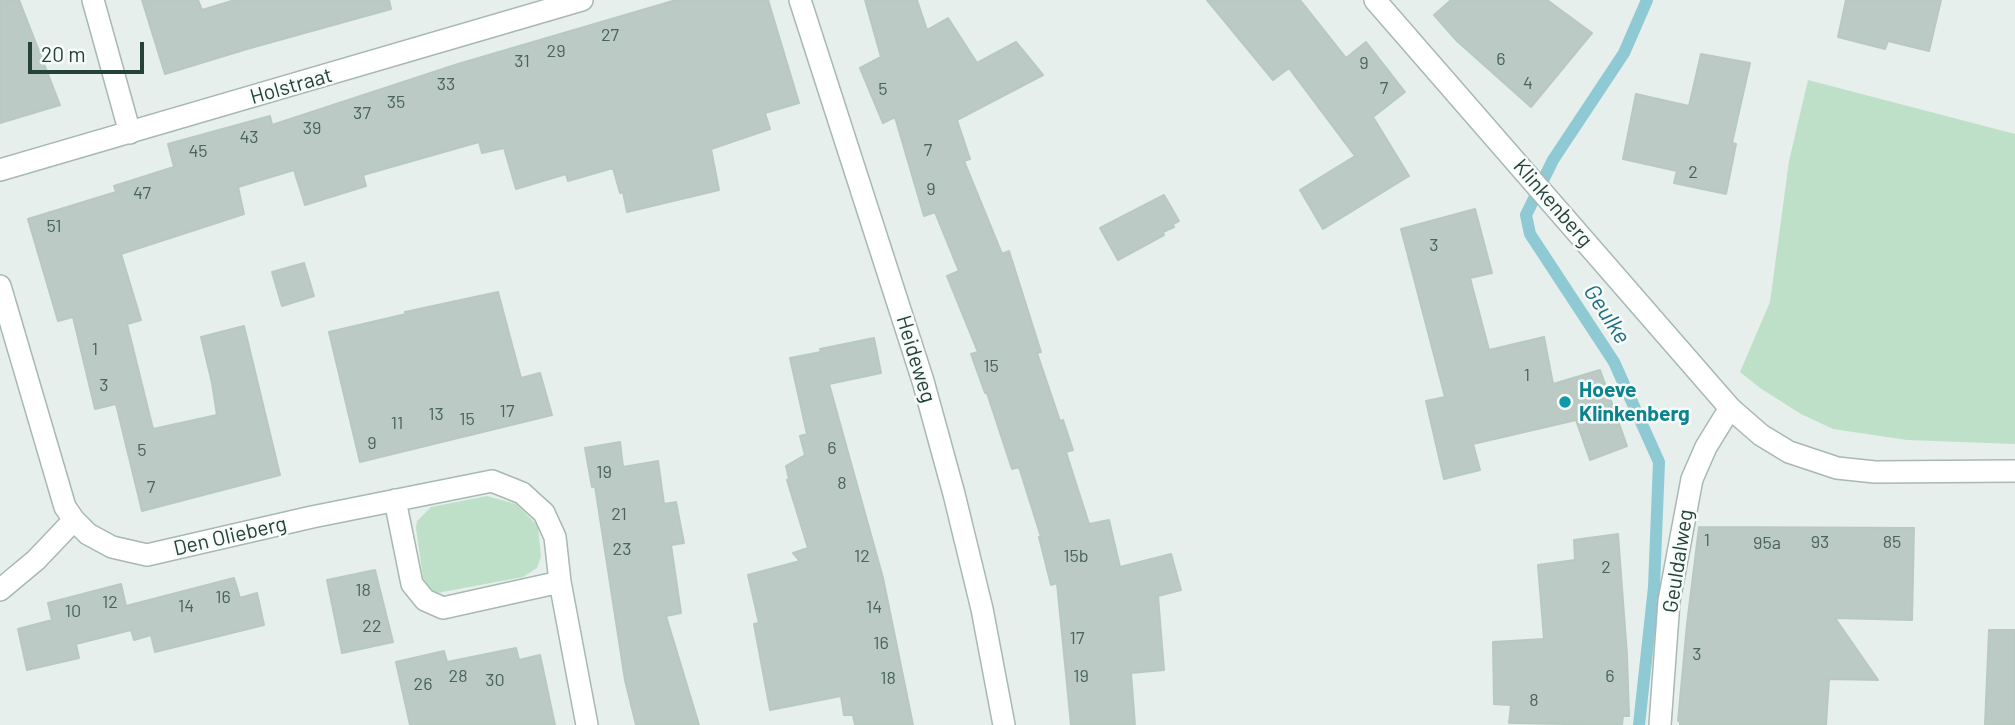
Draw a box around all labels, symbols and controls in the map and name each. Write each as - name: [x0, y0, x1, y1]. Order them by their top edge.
- house number: 27: [601, 24, 619, 46]
- scale bar: [32, 28, 147, 72]
- house number: 29: [546, 40, 566, 62]
- text: 20 m: [41, 41, 86, 66]
- house number: 6: [1496, 48, 1506, 70]
- house number: 31: [514, 50, 530, 72]
- house number: 9: [1359, 52, 1369, 74]
- street label: Holstraat: [247, 62, 335, 110]
- house number: 4: [1523, 72, 1533, 94]
- house number: 33: [437, 73, 455, 95]
- house number: 7: [1380, 77, 1388, 99]
- house number: 5: [878, 78, 888, 100]
- house number: 35: [387, 91, 405, 113]
- house number: 37: [353, 102, 371, 124]
- house number: 39: [303, 117, 321, 139]
- house number: 43: [239, 126, 259, 148]
- house number: 7: [924, 139, 932, 161]
- house number: 45: [188, 140, 208, 162]
- street label: Klinkenberg: [1508, 154, 1598, 252]
- house number: 2: [1688, 161, 1698, 183]
- house number: 9: [926, 178, 936, 200]
- house number: 47: [133, 182, 151, 204]
- house number: 51: [46, 215, 62, 237]
- house number: 3: [1429, 234, 1439, 256]
- water label: Geulke: [1578, 279, 1636, 349]
- street label: Heideweg: [891, 312, 941, 406]
- house number: 1: [92, 338, 98, 360]
- house number: 15: [983, 355, 999, 377]
- house number: 1: [1524, 364, 1530, 386]
- house number: 3: [99, 374, 109, 396]
- place label: Hoeve Klinkenberg: [1579, 377, 1690, 427]
- marker: Hoeve Klinkenberg: [1557, 394, 1573, 410]
- house number: 17: [500, 400, 514, 422]
- house number: 13: [428, 403, 444, 425]
- house number: 15: [459, 408, 475, 430]
- house number: 11: [391, 412, 403, 434]
- house number: 9: [367, 432, 377, 454]
- house number: 6: [827, 437, 837, 459]
- house number: 5: [137, 439, 147, 461]
- house number: 19: [596, 461, 612, 483]
- house number: 8: [837, 472, 847, 494]
- house number: 7: [147, 476, 155, 498]
- house number: 21: [611, 503, 627, 525]
- street label: Geuldalweg: [1657, 507, 1699, 615]
- street label: Den Olieberg: [171, 511, 289, 561]
- house number: 1: [1704, 529, 1710, 551]
- house number: 93: [1811, 531, 1829, 553]
- house number: 85: [1883, 531, 1901, 553]
- house number: 95a: [1753, 532, 1781, 554]
- house number: 23: [613, 538, 631, 560]
- house number: 12: [854, 545, 870, 567]
- house number: 15b: [1063, 545, 1089, 567]
- house number: 2: [1601, 556, 1611, 578]
- house number: 18: [355, 579, 371, 601]
- house number: 16: [215, 586, 231, 608]
- house number: 12: [102, 591, 118, 613]
- house number: 14: [178, 595, 194, 617]
- house number: 14: [866, 596, 882, 618]
- house number: 10: [65, 600, 81, 622]
- house number: 22: [362, 615, 382, 637]
- house number: 17: [1070, 627, 1084, 649]
- house number: 16: [873, 632, 889, 654]
- house number: 3: [1692, 643, 1702, 665]
- house number: 28: [448, 665, 468, 687]
- house number: 19: [1073, 665, 1089, 687]
- house number: 6: [1605, 665, 1615, 687]
- house number: 18: [880, 667, 896, 689]
- house number: 30: [485, 669, 505, 691]
- house number: 26: [414, 673, 432, 695]
- house number: 8: [1529, 689, 1539, 711]

